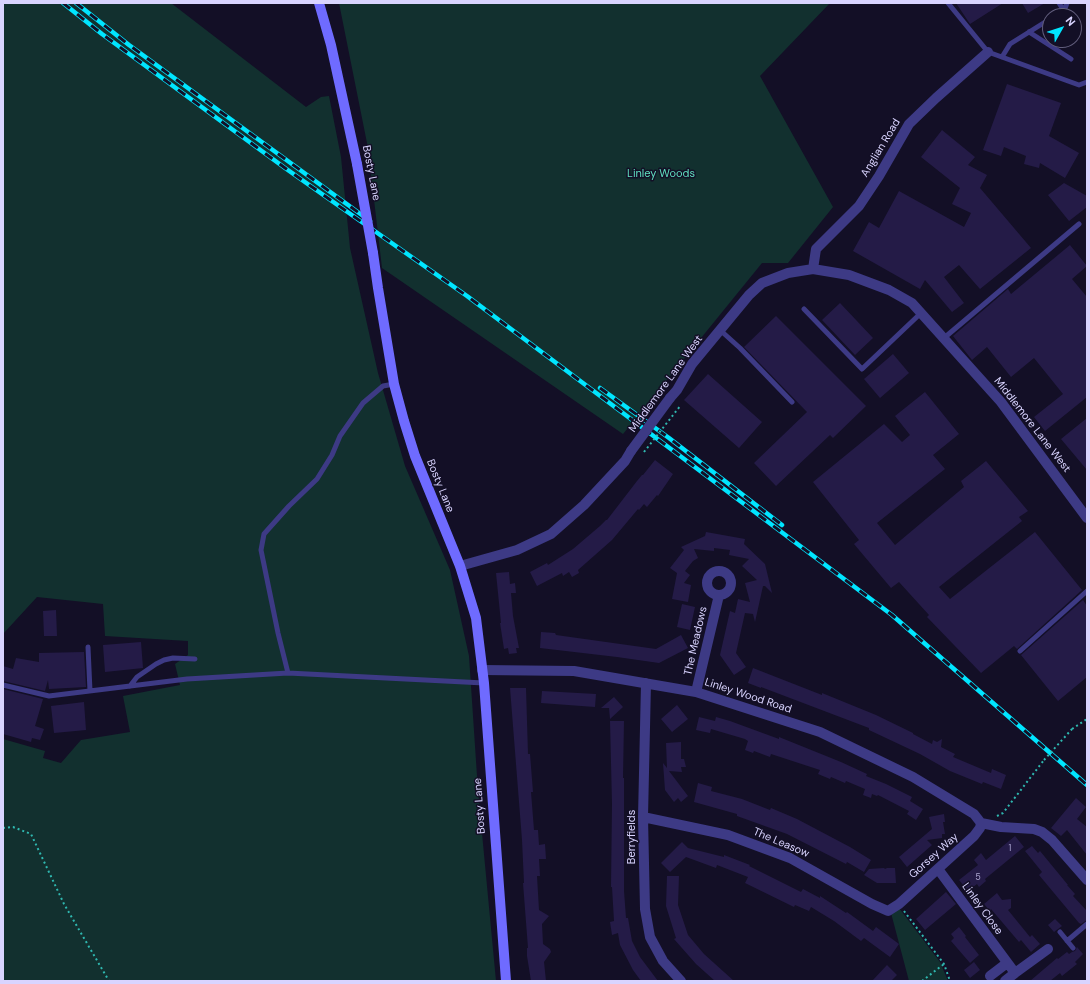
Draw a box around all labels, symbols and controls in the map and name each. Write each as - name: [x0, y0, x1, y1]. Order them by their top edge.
- north arrow: [1042, 8, 1082, 48]
- text: N: [1063, 14, 1079, 29]
- street label: Anglian Road: [858, 116, 904, 180]
- street label: Bosty Lane: [359, 144, 383, 202]
- park label: Linley Woods: [627, 167, 695, 181]
- street label: Middlemore Lane West: [626, 333, 706, 435]
- street label: Middlemore Lane West: [991, 375, 1073, 475]
- street label: Bosty Lane: [423, 458, 457, 514]
- street label: The Meadows: [682, 605, 710, 677]
- street label: Linley Wood Road: [703, 676, 793, 716]
- street label: Bosty Lane: [471, 778, 489, 834]
- street label: Berryfields: [625, 810, 639, 864]
- street label: The Leasow: [751, 825, 811, 861]
- street label: Gorsey Way: [907, 830, 961, 882]
- house number: 1: [1009, 844, 1011, 854]
- house number: 5: [975, 873, 981, 883]
- street label: Linley Close: [959, 880, 1005, 938]

